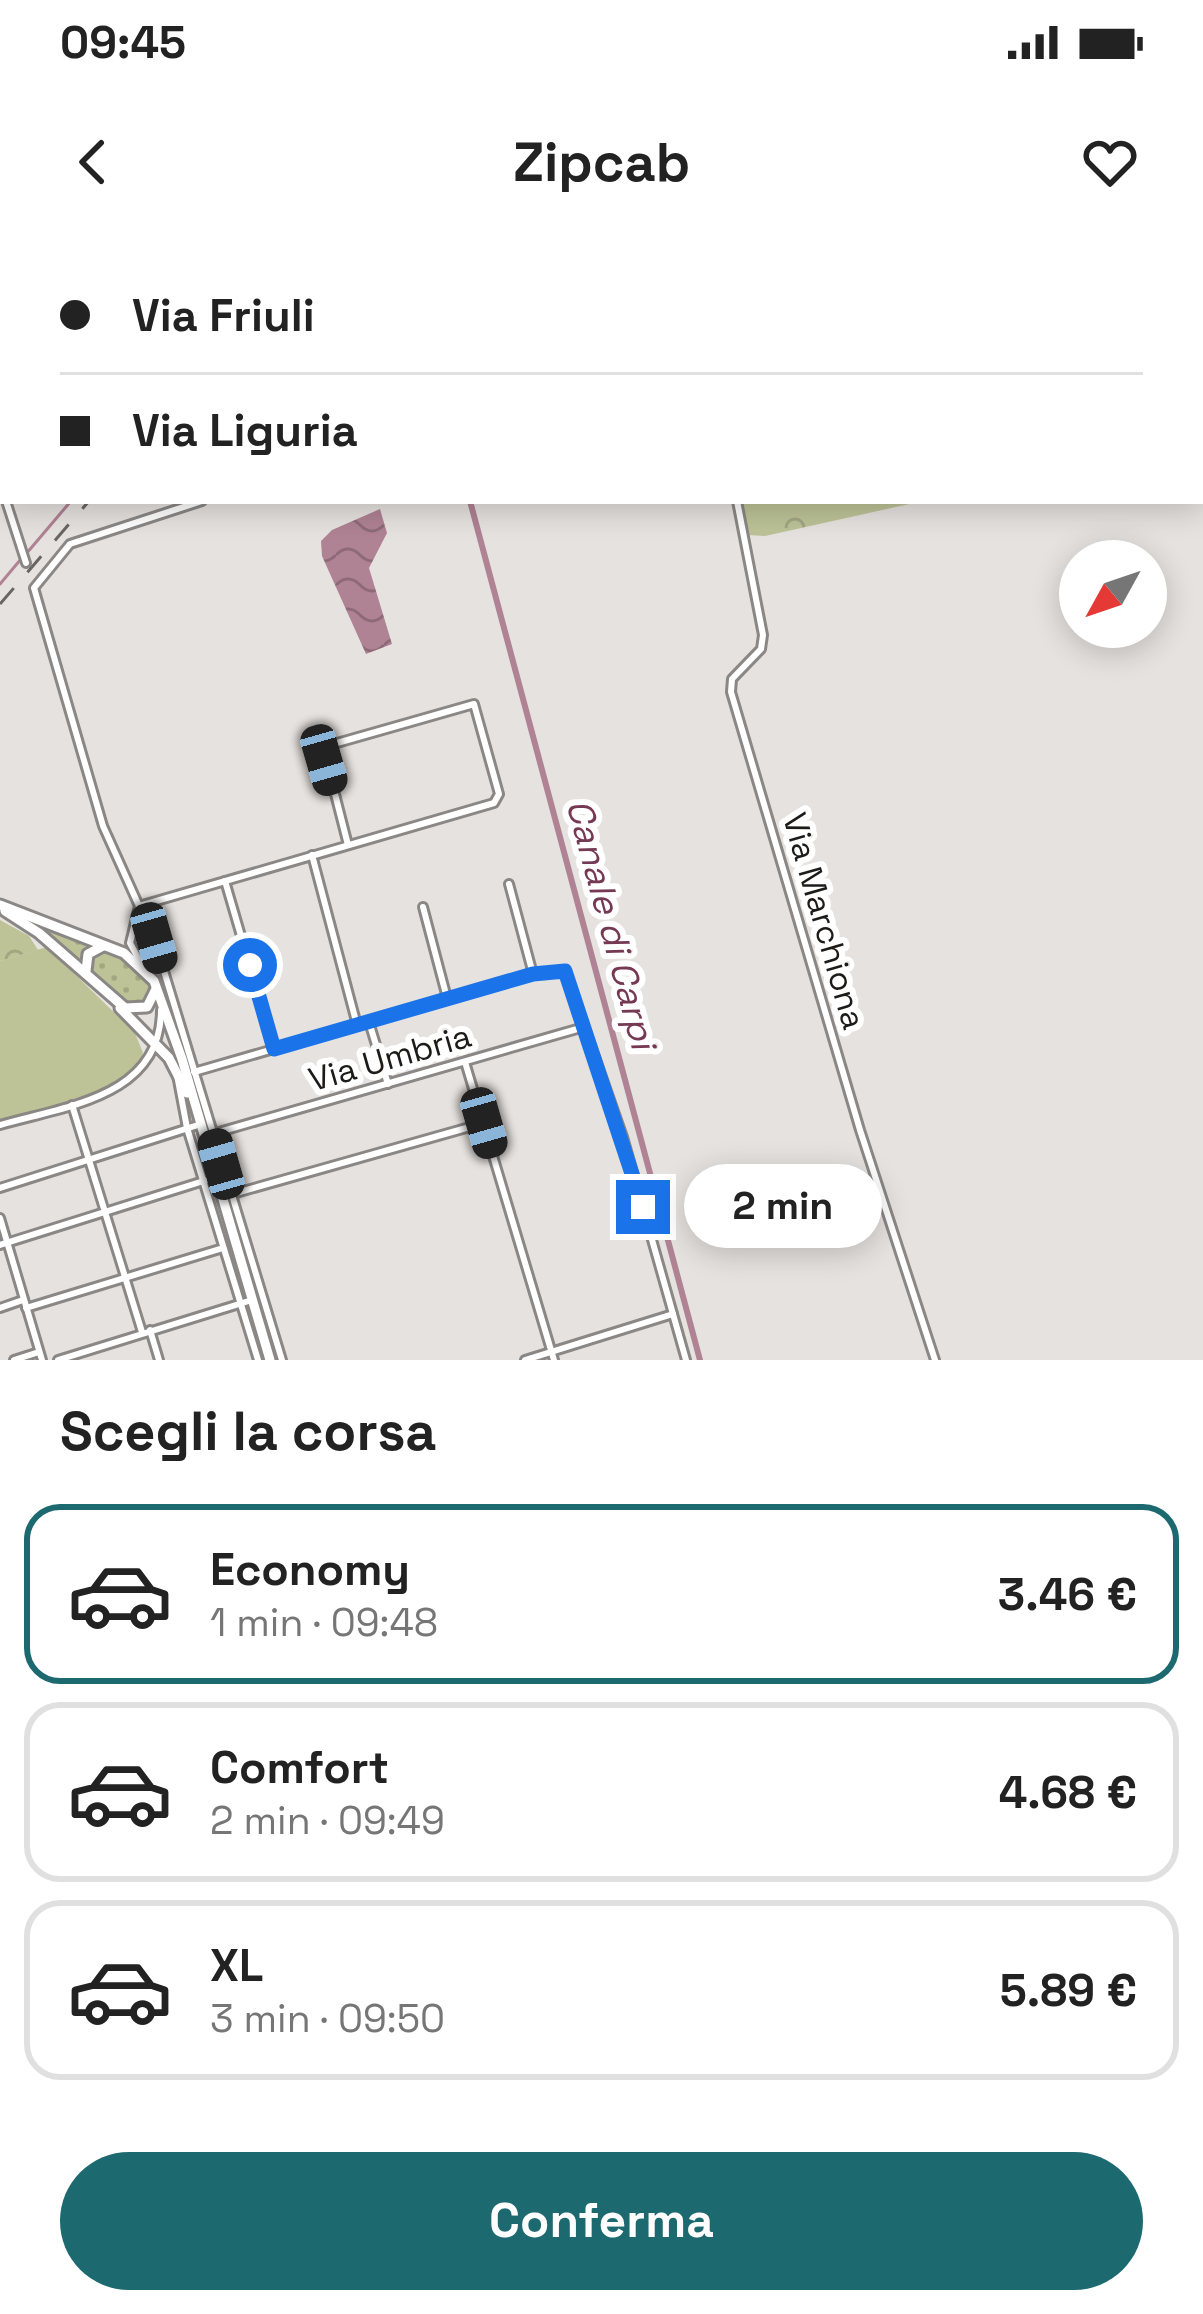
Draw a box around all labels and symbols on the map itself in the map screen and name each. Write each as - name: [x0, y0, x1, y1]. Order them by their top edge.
- north arrow: [1059, 540, 1167, 648]
- car: [297, 720, 351, 800]
- water label: Canale di Carpi: [556, 794, 668, 1058]
- street label: Via Marchiona: [773, 808, 875, 1034]
- car: [127, 898, 181, 978]
- route start: [223, 938, 277, 992]
- street label: Via Umbria: [304, 1015, 476, 1101]
- car: [457, 1083, 511, 1163]
- car: [194, 1124, 248, 1204]
- callout: 2 min: [685, 1165, 883, 1249]
- route end: [616, 1180, 670, 1234]

